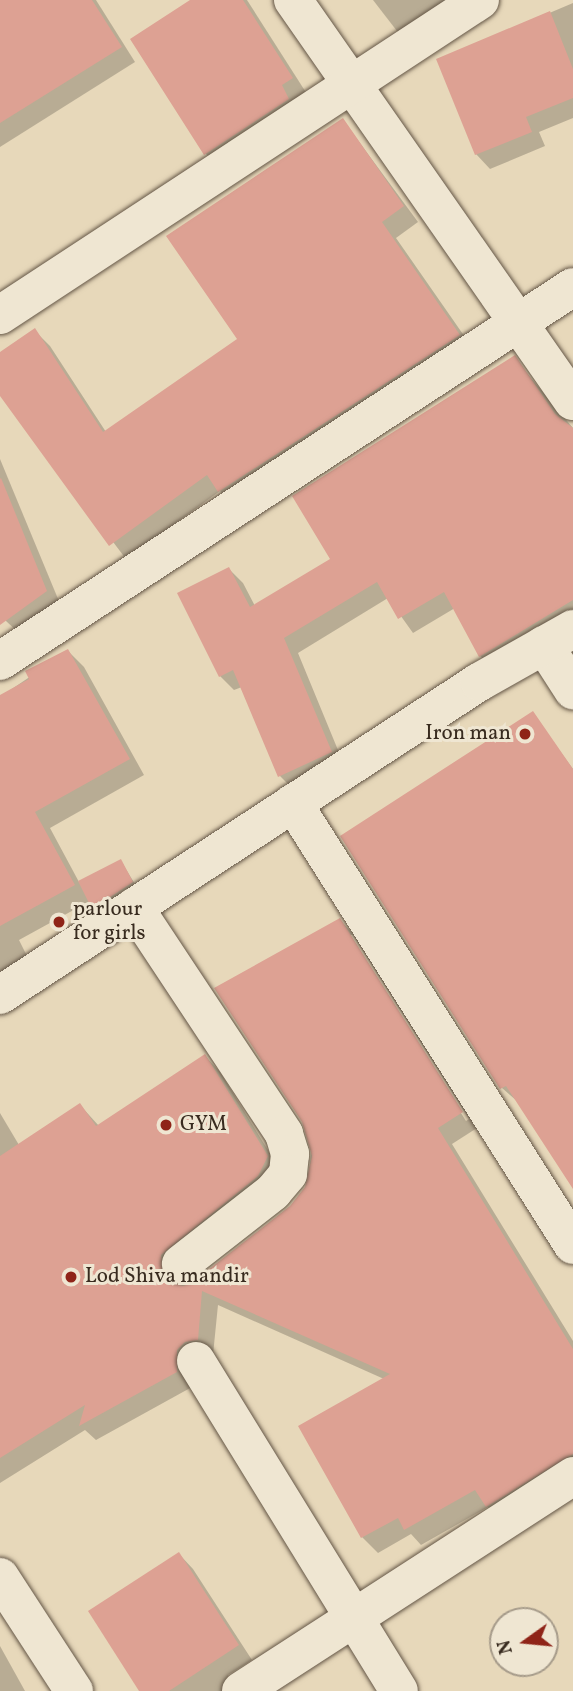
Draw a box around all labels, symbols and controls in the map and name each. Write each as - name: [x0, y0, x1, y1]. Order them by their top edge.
- place label: Iron man: [425, 721, 511, 747]
- marker: Iron man: [517, 726, 533, 742]
- place label: parlour for girls: [73, 897, 145, 947]
- marker: parlour for girls: [51, 914, 67, 930]
- place label: GYM: [180, 1112, 227, 1138]
- marker: GYM: [158, 1117, 174, 1133]
- place label: Lod Shiva mandir: [85, 1264, 249, 1290]
- marker: Lod Shiva mandir: [63, 1269, 79, 1285]
- north arrow: [489, 1607, 559, 1677]
- text: N: [491, 1637, 520, 1657]

